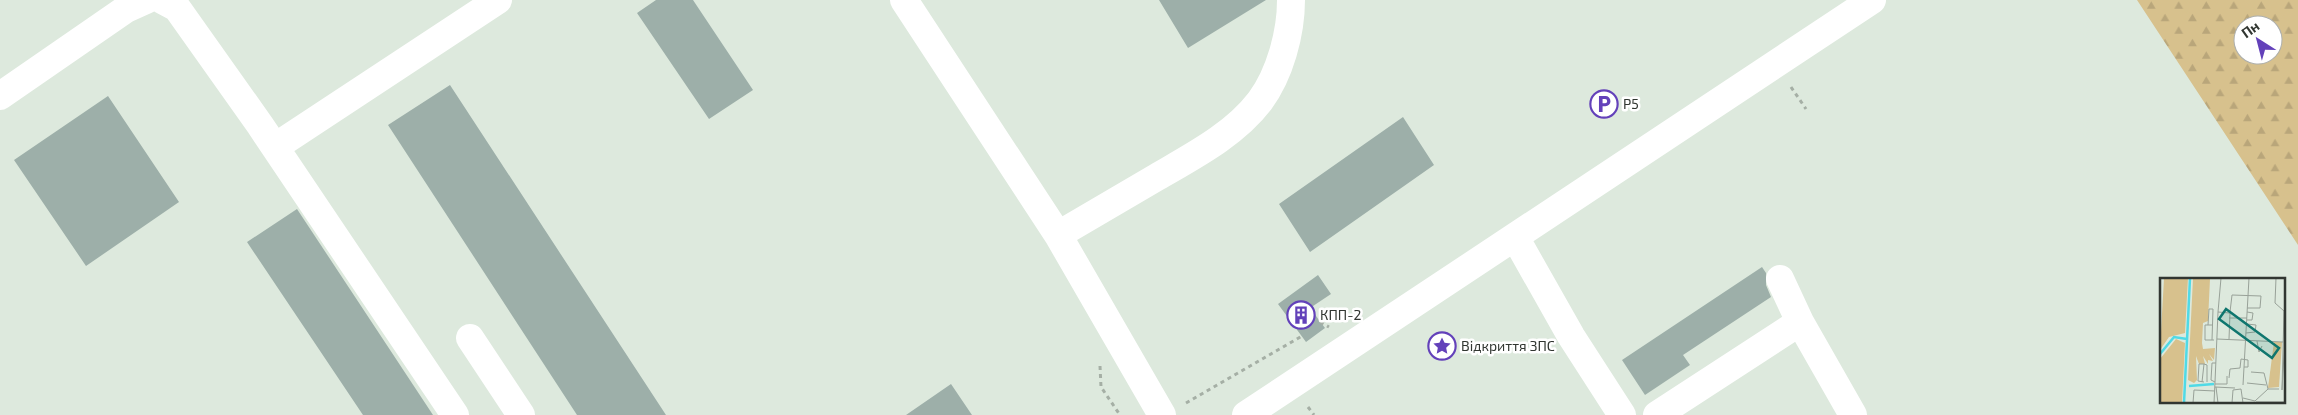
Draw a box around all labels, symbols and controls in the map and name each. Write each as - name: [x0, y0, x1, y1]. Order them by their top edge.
- north arrow: [2233, 15, 2283, 65]
- text: Пн: [2238, 17, 2262, 41]
- parking icon: P5: [1589, 89, 1619, 119]
- place label: P5: [1623, 95, 1639, 112]
- inset map: [2160, 278, 2286, 402]
- building icon: КПП-2: [1286, 300, 1316, 330]
- place label: КПП-2: [1320, 306, 1361, 323]
- place icon: Відкриття ЗПС: [1427, 331, 1457, 361]
- place label: Відкриття ЗПС: [1461, 337, 1555, 354]

